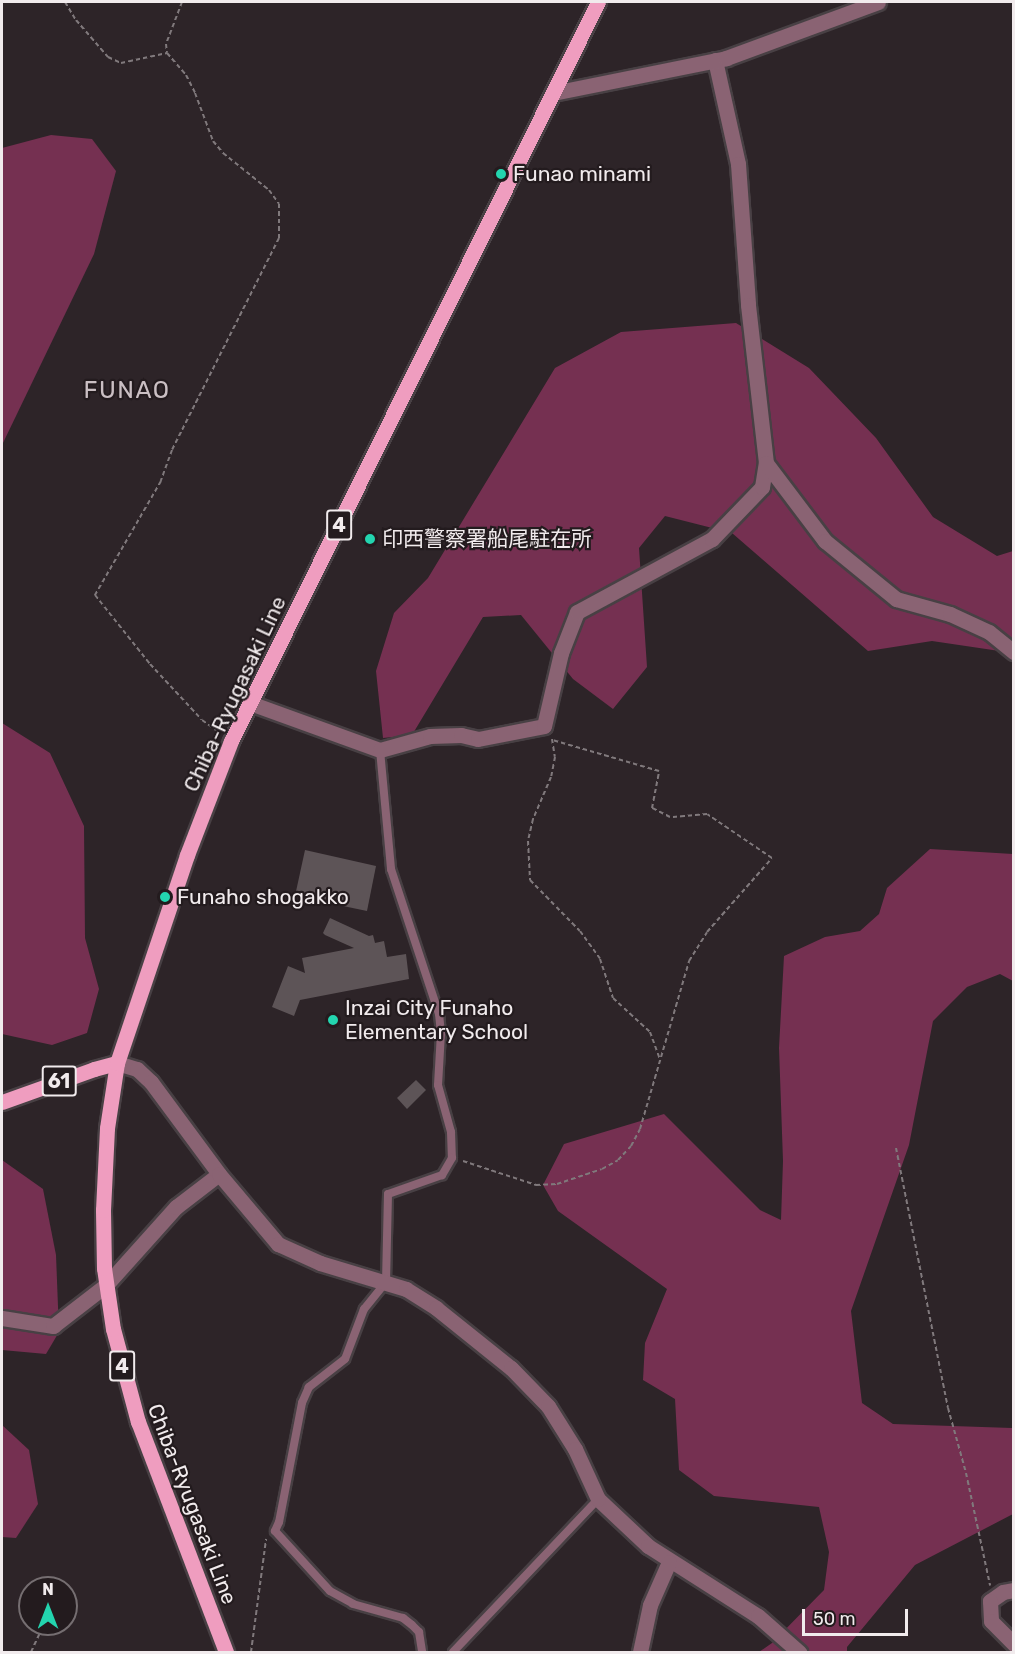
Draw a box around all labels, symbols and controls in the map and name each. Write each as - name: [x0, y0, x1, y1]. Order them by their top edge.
- place label: Funao minami: [513, 161, 651, 187]
- marker: Funao minami: [494, 167, 508, 181]
- district label: FUNAO: [83, 377, 171, 405]
- road number: 4: [326, 508, 352, 542]
- place label: 印西警察署船尾駐在所: [382, 526, 592, 552]
- marker: 印西警察署船尾駐在所: [363, 532, 377, 546]
- street label: Chiba-Ryugasaki Line: [179, 592, 291, 796]
- place label: Funaho shogakko: [177, 884, 349, 910]
- marker: Funaho shogakko: [158, 890, 172, 904]
- place label: Inzai City Funaho Elementary School: [345, 995, 529, 1045]
- marker: Inzai City Funaho Elementary School: [326, 1013, 340, 1027]
- road number: 61: [41, 1064, 77, 1098]
- road number: 4: [108, 1349, 136, 1383]
- street label: Chiba-Ryugasaki Line: [142, 1400, 242, 1608]
- north arrow: [18, 1576, 78, 1636]
- text: N: [42, 1580, 54, 1599]
- scale bar: [805, 1597, 912, 1635]
- text: 50 m: [813, 1608, 856, 1630]

